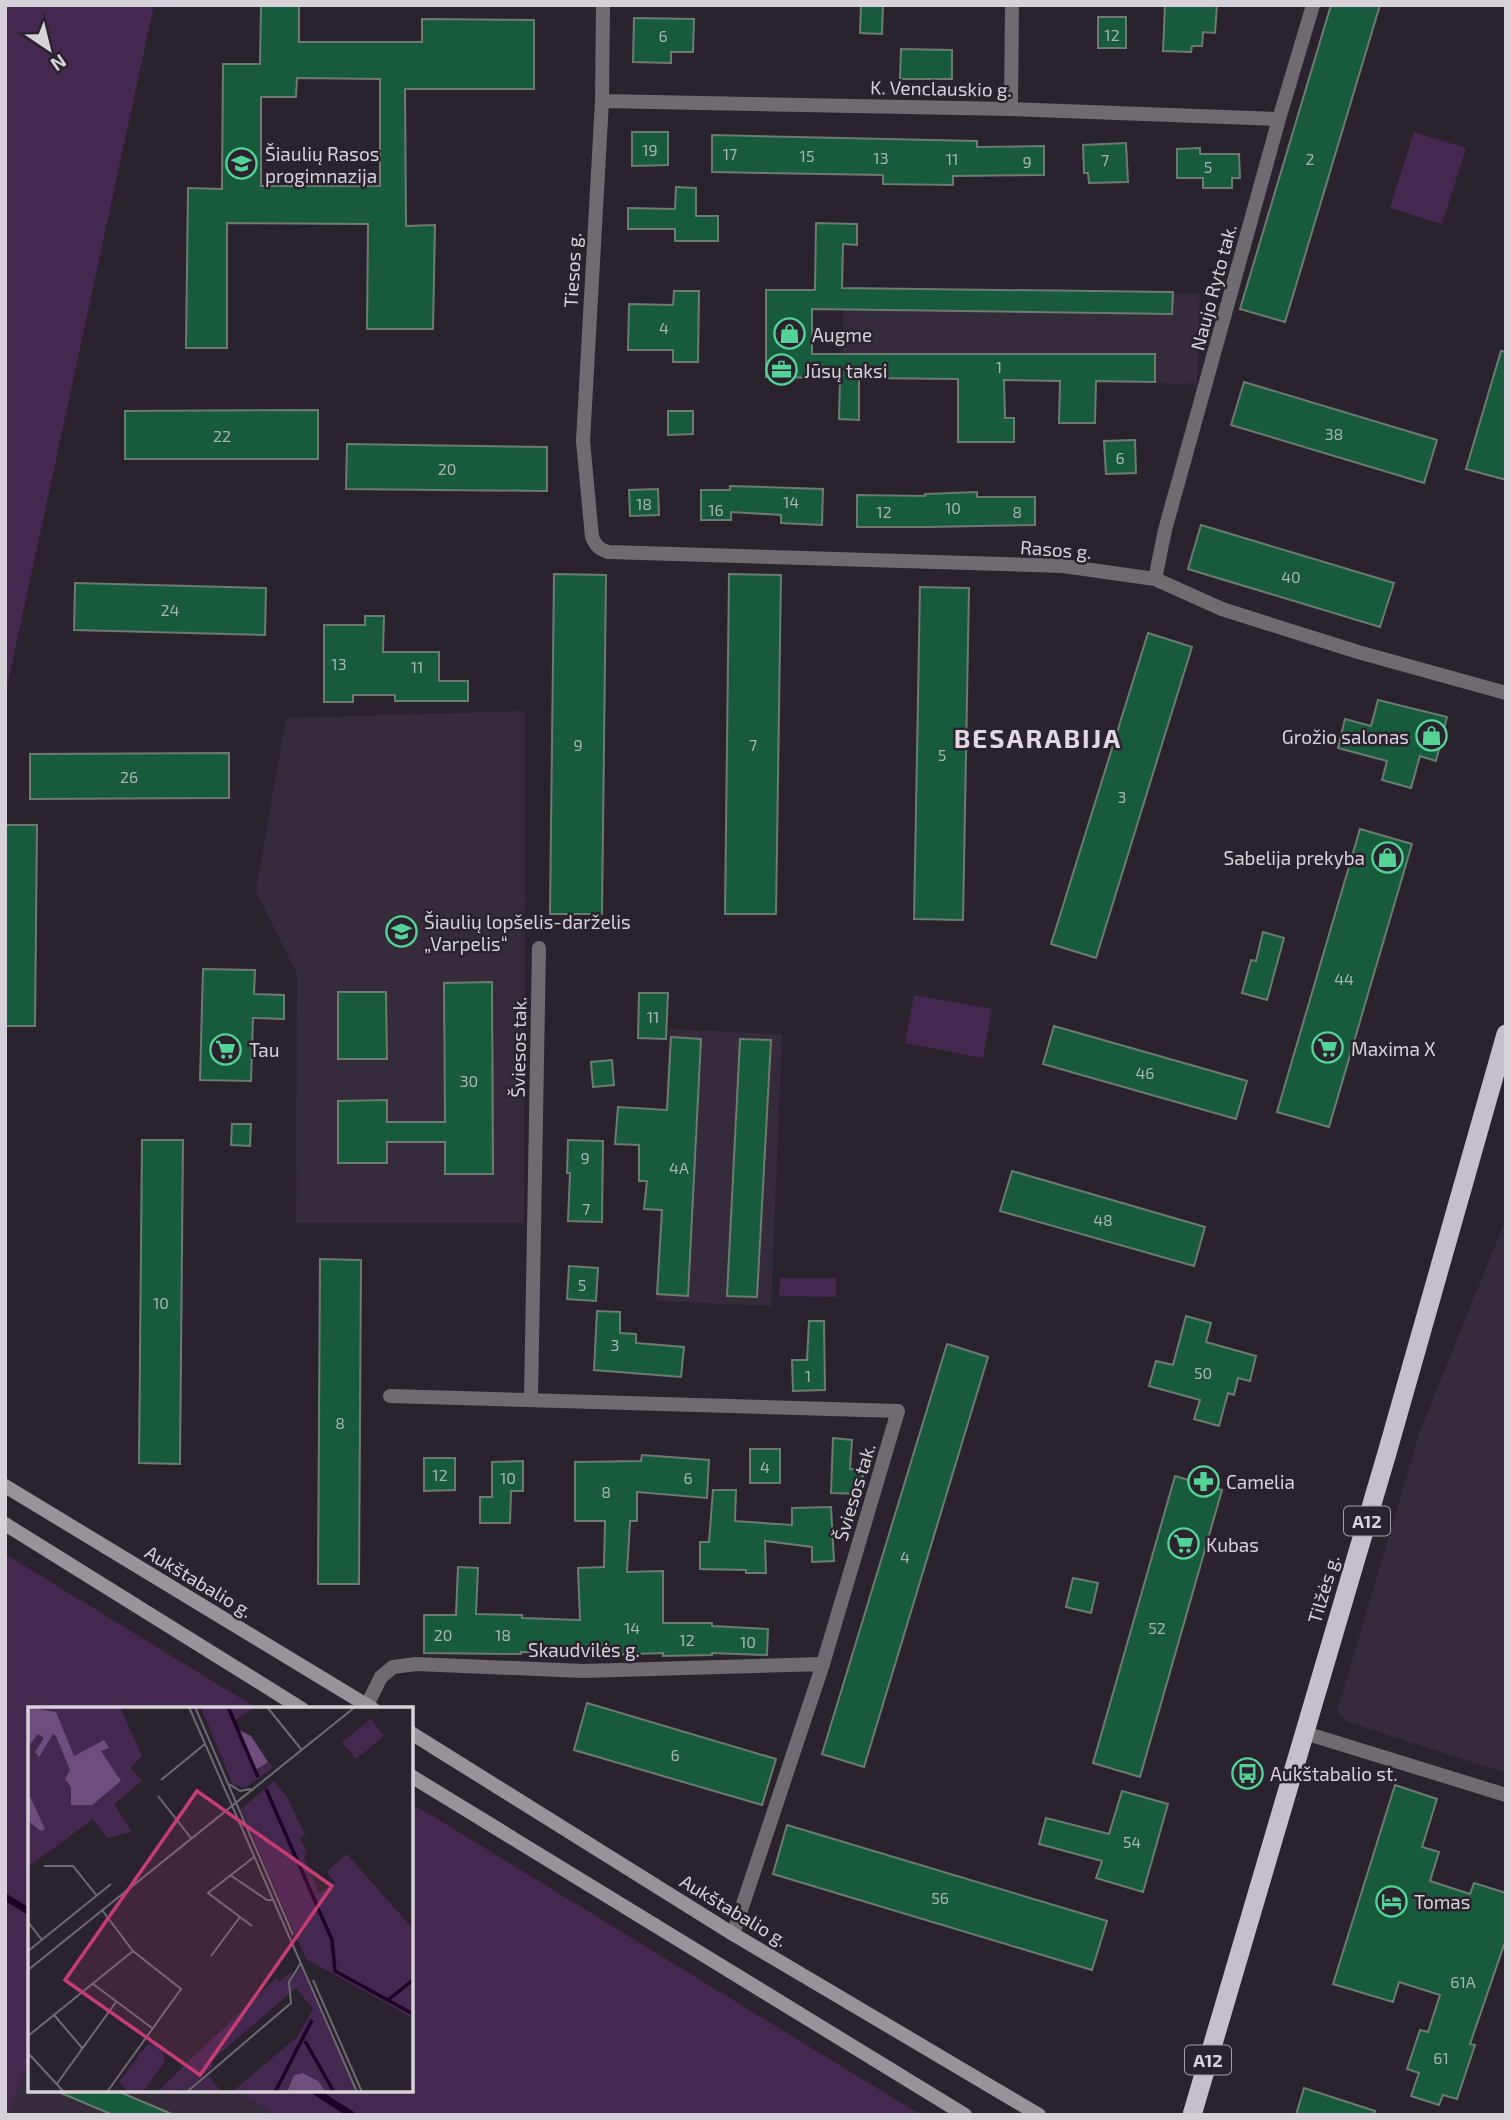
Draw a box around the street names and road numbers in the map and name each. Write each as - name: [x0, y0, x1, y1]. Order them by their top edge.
- street label: K. Venclauskio g.: [870, 75, 1012, 101]
- street label: Naujo Ryto tak.: [1185, 221, 1241, 353]
- street label: Tiesos g.: [559, 232, 585, 308]
- street label: Rasos g.: [1020, 535, 1092, 563]
- street label: Šviesos tak.: [506, 996, 530, 1098]
- street label: Šviesos tak.: [828, 1440, 880, 1544]
- road number: A12: [1344, 1506, 1390, 1536]
- street label: Aukštabalio g.: [141, 1540, 257, 1622]
- street label: Tilžės g.: [1302, 1552, 1344, 1626]
- street label: Skaudvilės g.: [528, 1638, 640, 1661]
- street label: Aukštabalio g.: [676, 1869, 792, 1951]
- road number: A12: [1185, 2046, 1231, 2074]

